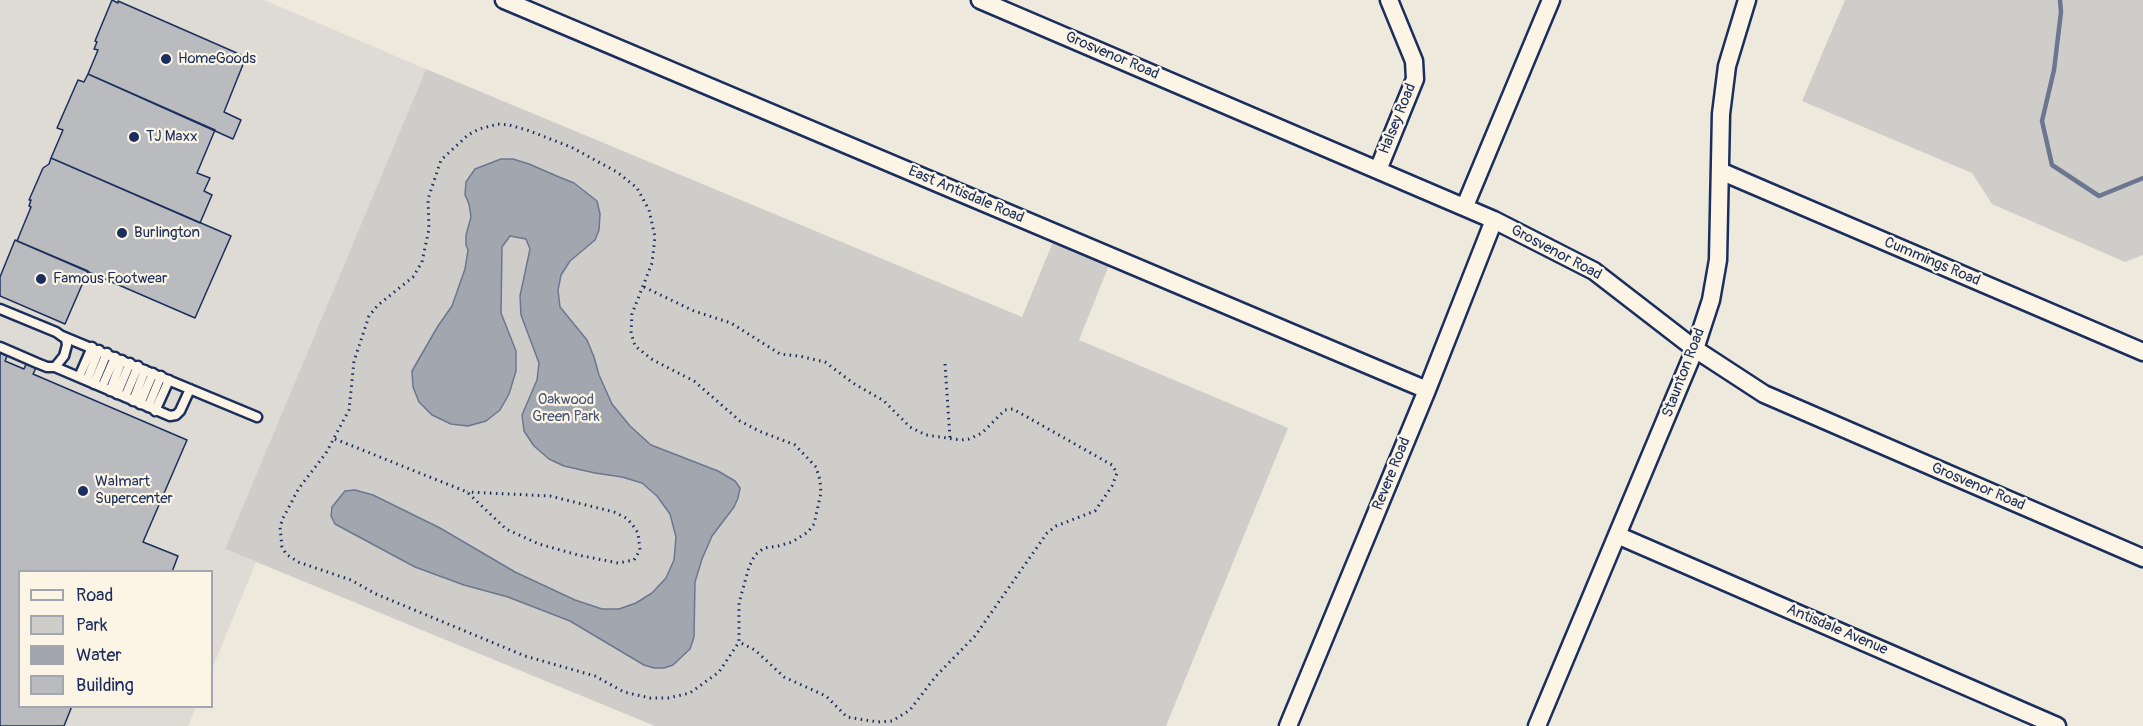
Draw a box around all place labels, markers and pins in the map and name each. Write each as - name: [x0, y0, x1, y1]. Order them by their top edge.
- place label: HomeGoods: [178, 50, 256, 68]
- marker: HomeGoods: [159, 52, 173, 66]
- place label: TJ Maxx: [146, 128, 198, 146]
- marker: TJ Maxx: [127, 130, 141, 144]
- place label: Burlington: [134, 224, 200, 242]
- marker: Burlington: [115, 226, 129, 240]
- place label: Famous Footwear: [53, 270, 167, 288]
- marker: Famous Footwear: [34, 272, 48, 286]
- place label: Walmart Supercenter: [95, 473, 173, 508]
- marker: Walmart Supercenter: [76, 484, 90, 498]

